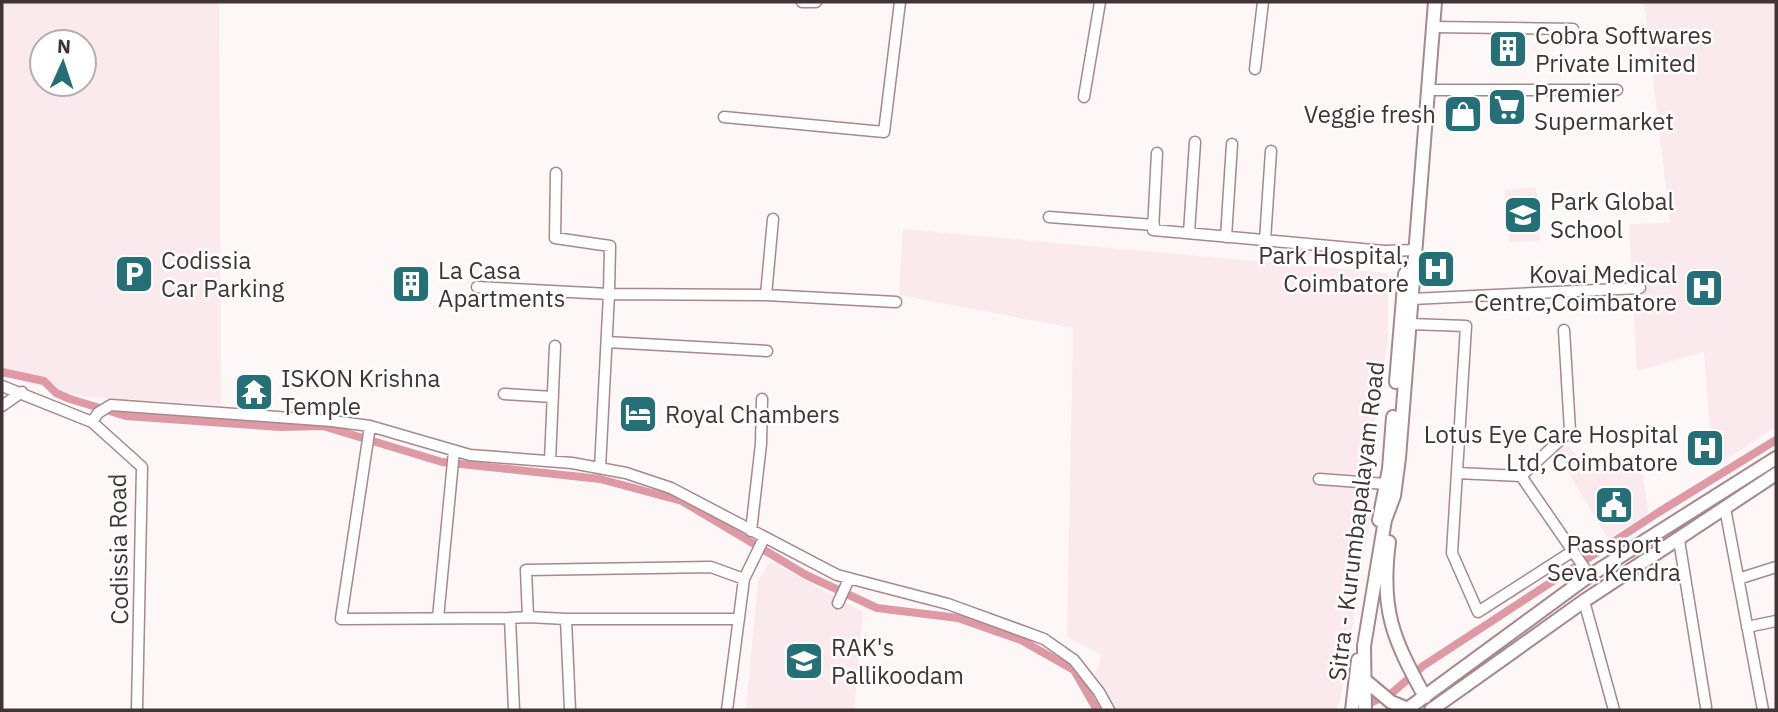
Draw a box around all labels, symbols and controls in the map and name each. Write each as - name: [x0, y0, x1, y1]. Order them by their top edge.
- place label: Cobra Softwares Private Limited: [1535, 19, 1712, 79]
- north arrow: [28, 28, 98, 98]
- building icon: Cobra Softwares Private Limited: [1487, 28, 1529, 70]
- text: N: [56, 34, 71, 58]
- place label: Premier Supermarket: [1534, 77, 1674, 137]
- supermarket icon: Premier Supermarket: [1486, 86, 1528, 128]
- shop icon: Veggie fresh: [1442, 93, 1484, 135]
- place label: Veggie fresh: [1304, 98, 1436, 130]
- place label: Park Global School: [1550, 185, 1674, 245]
- school or university icon: Park Global School: [1502, 194, 1544, 236]
- place label: Park Hospital, Coimbatore: [1258, 239, 1409, 299]
- place label: Codissia Car Parking: [161, 244, 284, 304]
- hospital icon: Park Hospital, Coimbatore: [1415, 248, 1457, 290]
- parking icon: Codissia Car Parking: [113, 253, 155, 295]
- place label: La Casa Apartments: [438, 254, 565, 314]
- place label: Kovai Medical Centre,Coimbatore: [1474, 258, 1677, 318]
- building icon: La Casa Apartments: [390, 263, 432, 305]
- hospital icon: Kovai Medical Centre,Coimbatore: [1683, 267, 1725, 309]
- street label: Sitra - Kurumbapalayam Road: [1321, 359, 1391, 683]
- place label: ISKON Krishna Temple: [281, 362, 441, 422]
- temple icon: ISKON Krishna Temple: [233, 371, 275, 413]
- hotel icon: Royal Chambers: [617, 393, 659, 435]
- place label: Royal Chambers: [665, 398, 840, 430]
- place label: Lotus Eye Care Hospital Ltd, Coimbatore: [1424, 418, 1678, 478]
- hospital icon: Lotus Eye Care Hospital Ltd, Coimbatore: [1684, 427, 1726, 469]
- street label: Codissia Road: [101, 473, 135, 625]
- public building icon: Passport Seva Kendra: [1593, 484, 1635, 526]
- place label: Passport Seva Kendra: [1547, 528, 1681, 588]
- place label: RAK's Pallikoodam: [831, 631, 964, 691]
- school or university icon: RAK's Pallikoodam: [783, 640, 825, 682]

